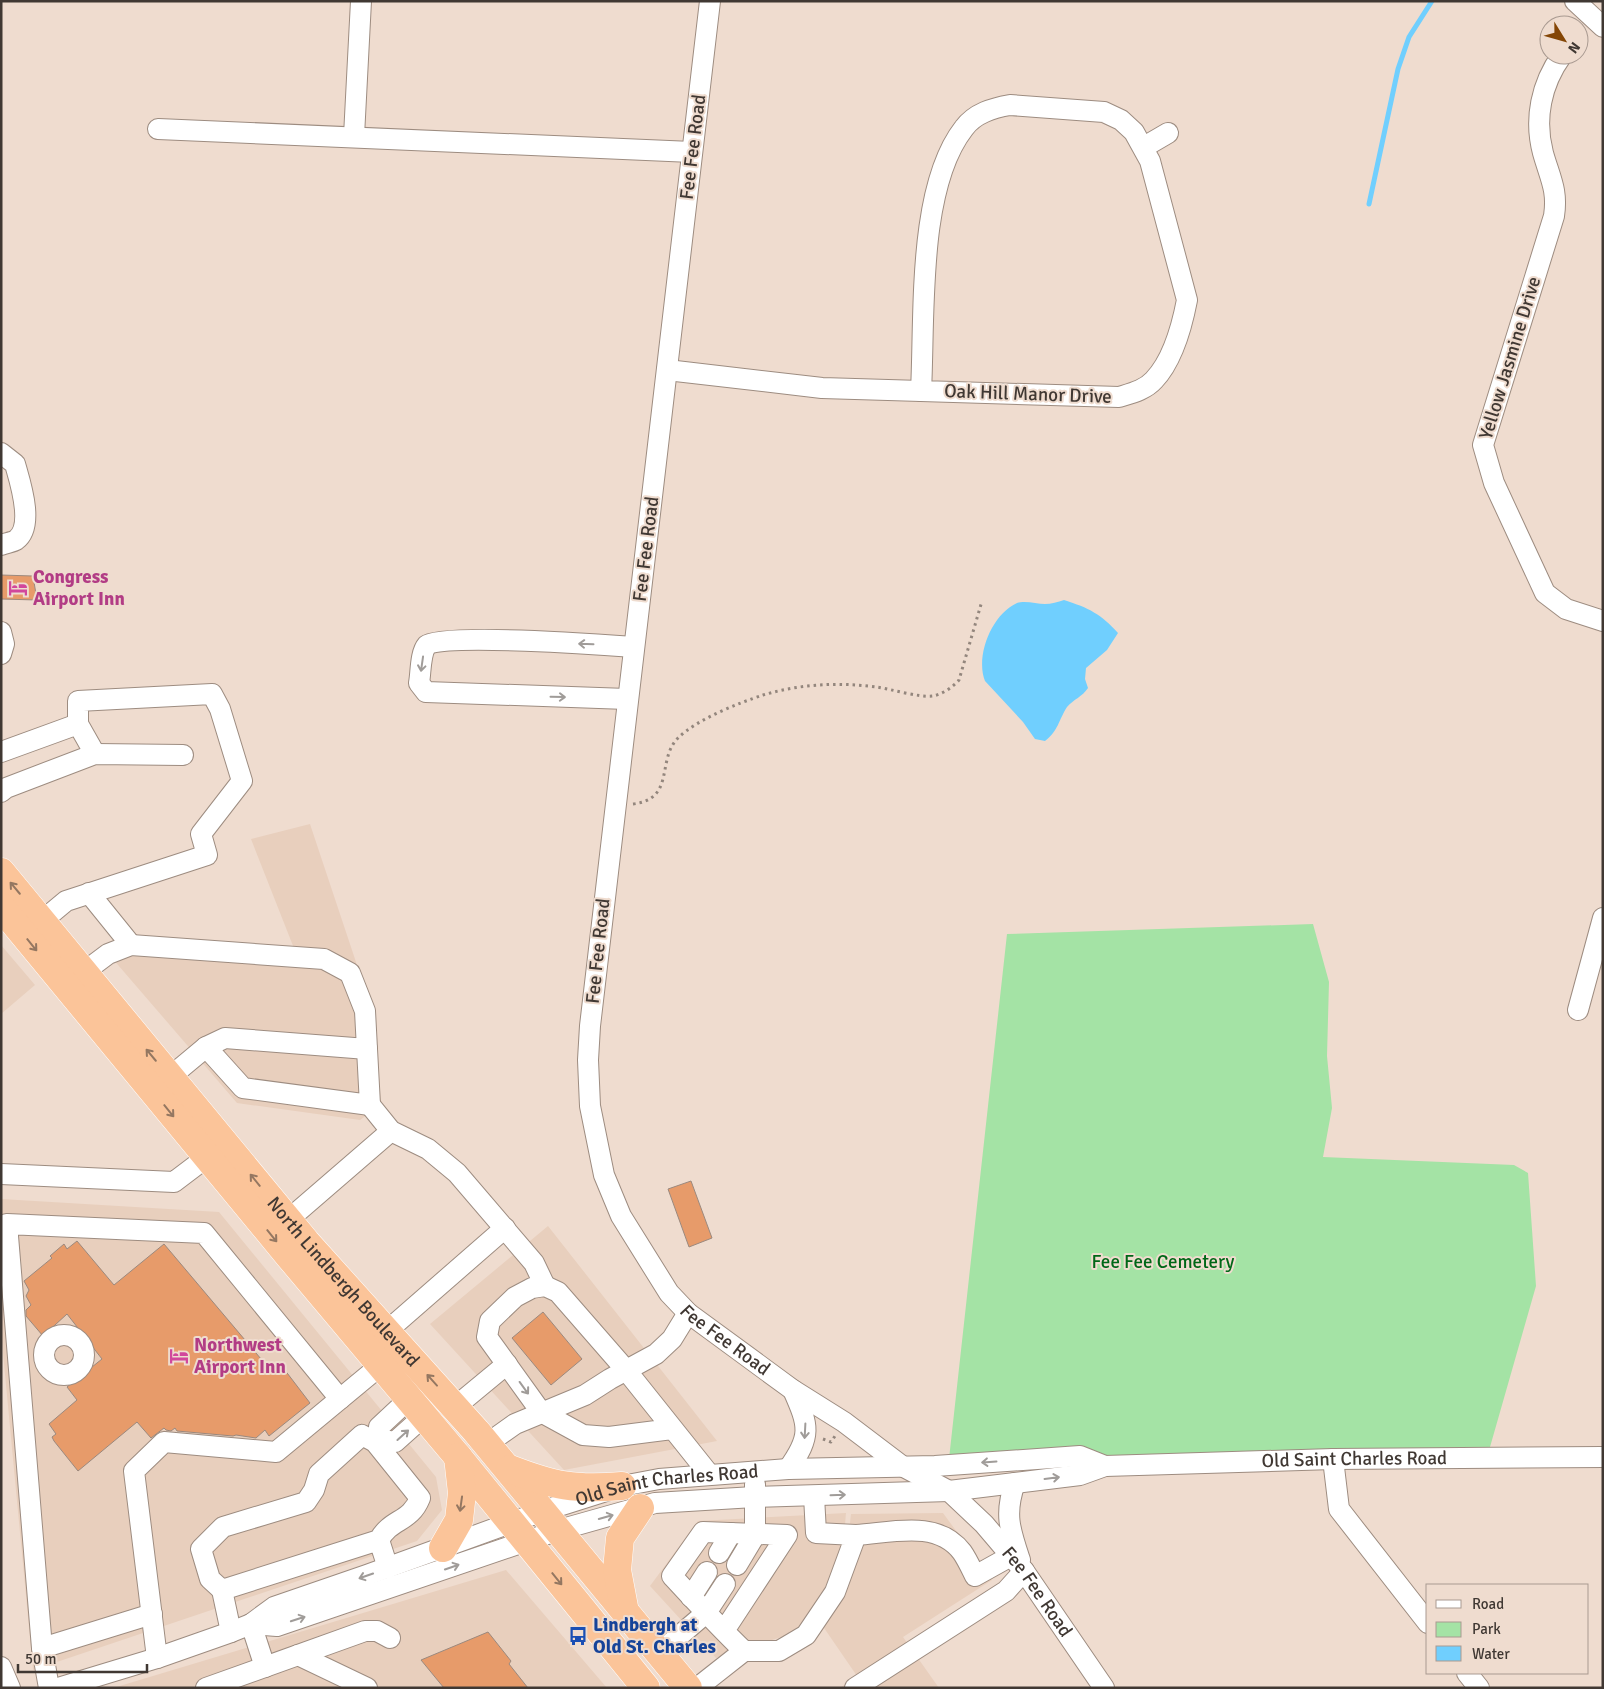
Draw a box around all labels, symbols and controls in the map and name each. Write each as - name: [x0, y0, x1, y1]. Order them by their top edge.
- north arrow: [1539, 15, 1589, 65]
- text: N: [1564, 39, 1584, 57]
- street label: Fee Fee Road: [675, 93, 711, 201]
- street label: Yellow Jasmine Drive: [1474, 274, 1546, 442]
- street label: Oak Hill Manor Drive: [944, 379, 1112, 409]
- street label: Fee Fee Road: [628, 495, 664, 603]
- place label: Congress Airport Inn: [33, 565, 125, 611]
- hotel icon: Congress Airport Inn: [7, 577, 29, 599]
- one-way arrow: [578, 640, 594, 649]
- one-way arrow: [417, 656, 427, 672]
- one-way arrow: [550, 692, 566, 701]
- one-way arrow: [9, 882, 21, 895]
- street label: Fee Fee Road: [581, 897, 615, 1005]
- one-way arrow: [27, 938, 38, 951]
- one-way arrow: [146, 1048, 157, 1061]
- one-way arrow: [163, 1104, 174, 1117]
- one-way arrow: [249, 1174, 260, 1187]
- street label: North Lindbergh Boulevard: [262, 1192, 425, 1372]
- one-way arrow: [267, 1230, 278, 1243]
- park label: Fee Fee Cemetery: [1092, 1250, 1235, 1274]
- street label: Fee Fee Road: [674, 1300, 775, 1381]
- place label: Northwest Airport Inn: [194, 1333, 286, 1379]
- hotel icon: Northwest Airport Inn: [168, 1345, 190, 1367]
- one-way arrow: [426, 1374, 438, 1387]
- one-way arrow: [519, 1381, 529, 1395]
- one-way arrow: [801, 1422, 810, 1438]
- one-way arrow: [397, 1429, 410, 1441]
- street label: Old Saint Charles Road: [1261, 1446, 1447, 1473]
- one-way arrow: [981, 1458, 997, 1467]
- street label: Old Saint Charles Road: [572, 1459, 759, 1512]
- one-way arrow: [1044, 1473, 1060, 1483]
- one-way arrow: [830, 1490, 846, 1500]
- one-way arrow: [455, 1496, 465, 1512]
- one-way arrow: [598, 1512, 614, 1522]
- street label: Fee Fee Road: [996, 1542, 1078, 1642]
- one-way arrow: [444, 1561, 460, 1571]
- one-way arrow: [359, 1572, 375, 1581]
- one-way arrow: [551, 1572, 562, 1585]
- legend: [1426, 1584, 1589, 1674]
- text: Road: [1472, 1595, 1504, 1613]
- place label: Lindbergh at Old St. Charles: [593, 1613, 716, 1659]
- one-way arrow: [290, 1614, 306, 1623]
- text: Park: [1472, 1620, 1501, 1638]
- bus stop icon: Lindbergh at Old St. Charles: [567, 1625, 589, 1647]
- scale bar: [18, 1642, 146, 1674]
- text: Water: [1472, 1645, 1510, 1663]
- text: 50 m: [25, 1650, 56, 1668]

